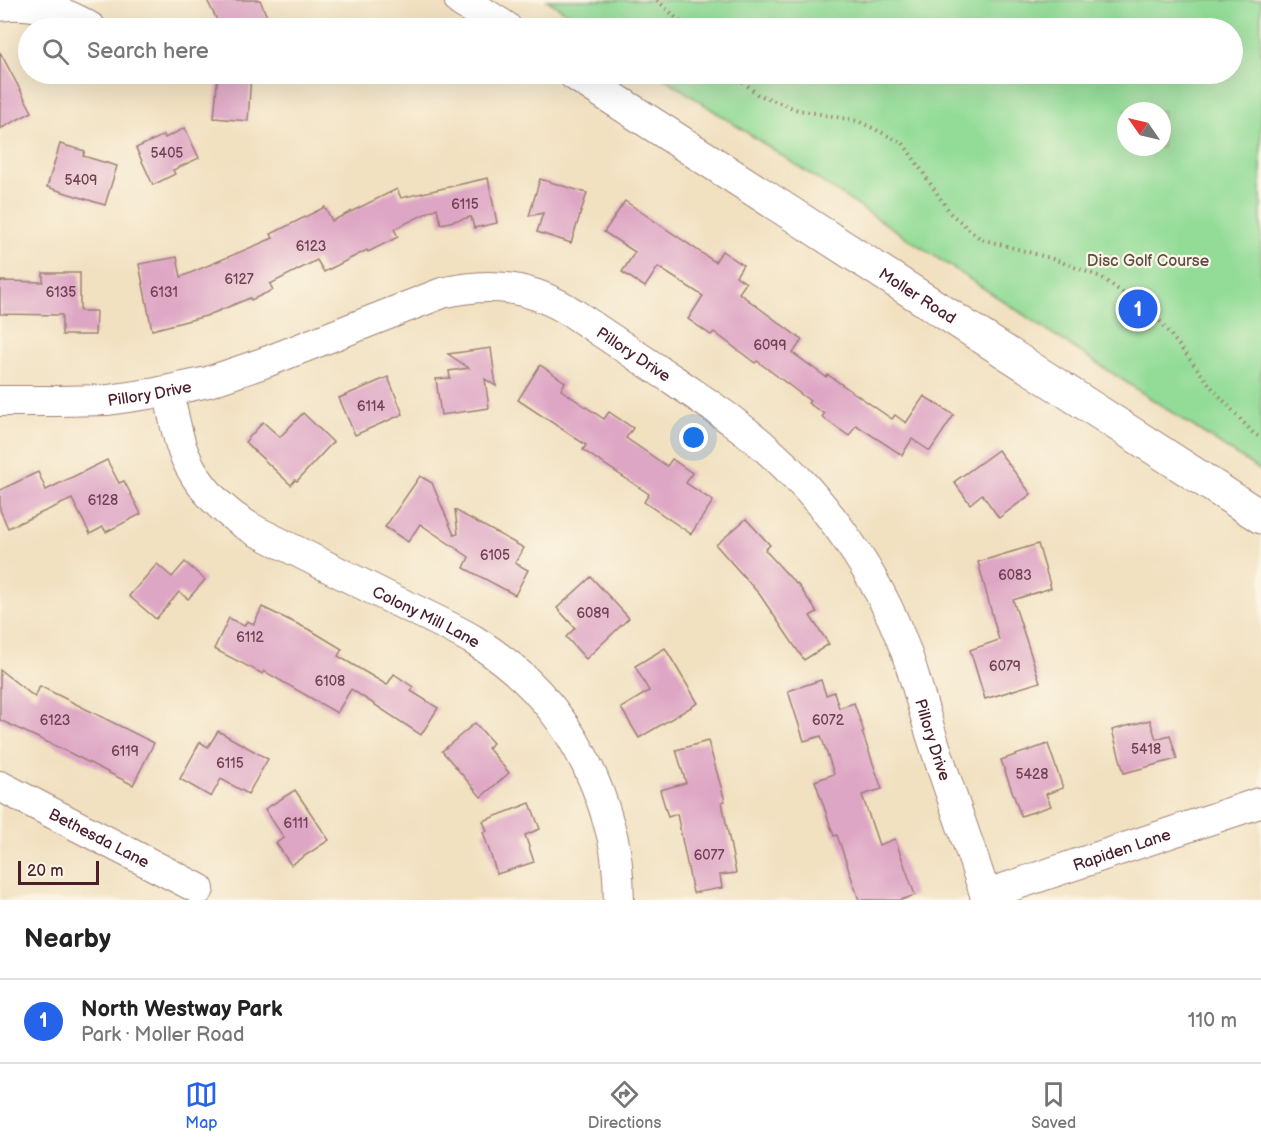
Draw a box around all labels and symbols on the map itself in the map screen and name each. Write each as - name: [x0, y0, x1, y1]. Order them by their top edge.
- north arrow: [1117, 102, 1171, 156]
- house number: 5405: [151, 145, 183, 162]
- house number: 5409: [65, 172, 97, 189]
- house number: 6115: [451, 196, 479, 213]
- house number: 6123: [296, 238, 326, 255]
- park label: Disc Golf Course: [1087, 252, 1210, 271]
- street label: Moller Road: [875, 265, 959, 329]
- house number: 6127: [224, 271, 254, 288]
- house number: 6135: [46, 284, 76, 301]
- house number: 6131: [150, 284, 178, 301]
- pin: 1: [1118, 286, 1158, 332]
- street label: Pillory Drive: [592, 324, 674, 387]
- house number: 6099: [754, 337, 786, 354]
- street label: Pillory Drive: [106, 378, 194, 411]
- house number: 6114: [357, 398, 385, 415]
- your location: [679, 423, 708, 452]
- house number: 6128: [88, 492, 118, 509]
- house number: 6105: [480, 547, 510, 564]
- house number: 6083: [998, 567, 1032, 584]
- street label: Colony Mill Lane: [369, 583, 483, 653]
- house number: 6089: [576, 605, 610, 622]
- house number: 6112: [236, 629, 265, 646]
- house number: 6079: [989, 658, 1021, 675]
- house number: 6108: [315, 673, 345, 690]
- street label: Pillory Drive: [910, 697, 954, 784]
- house number: 6123: [40, 712, 70, 729]
- house number: 6072: [812, 712, 845, 729]
- house number: 5418: [1131, 741, 1161, 758]
- house number: 6119: [111, 743, 139, 760]
- house number: 6115: [216, 755, 244, 772]
- house number: 5428: [1016, 766, 1048, 783]
- street label: Bethesda Lane: [45, 805, 153, 873]
- house number: 6111: [284, 815, 308, 832]
- street label: Rapiden Lane: [1071, 825, 1174, 876]
- house number: 6077: [694, 847, 724, 864]
- scale bar: [18, 858, 99, 886]

